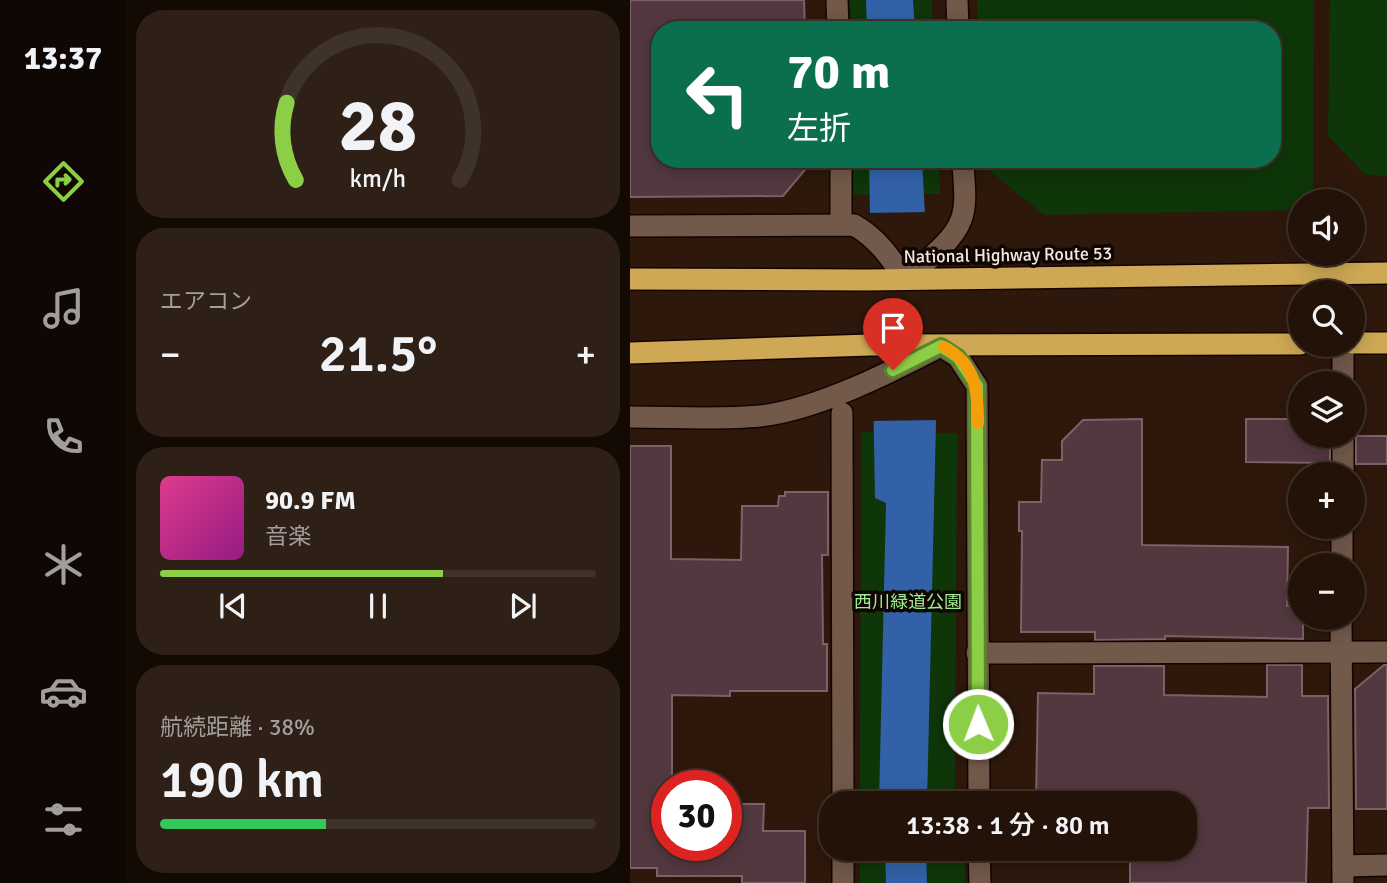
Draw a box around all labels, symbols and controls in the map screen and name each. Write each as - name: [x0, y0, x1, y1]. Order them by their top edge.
- text: 13:37: [24, 39, 102, 78]
- text: 70 m: [787, 42, 890, 102]
- icon: left: [672, 49, 763, 140]
- text: 28: [339, 83, 417, 172]
- text: 左折: [787, 109, 851, 148]
- icon: directions: [39, 157, 88, 206]
- text: km/h: [350, 163, 406, 194]
- map controls: [1288, 189, 1365, 630]
- button: sound: [1288, 189, 1365, 266]
- street label: National Highway Route 53: [904, 242, 1112, 268]
- button: search: [1288, 280, 1365, 357]
- icon: music: [39, 284, 88, 333]
- text: エアコン: [160, 287, 252, 316]
- pin: [863, 298, 923, 370]
- icon: arrive: [874, 309, 912, 347]
- text: 21.5°: [319, 322, 437, 386]
- text: −: [160, 331, 181, 378]
- text: +: [575, 331, 596, 378]
- button: layers: [1288, 371, 1365, 448]
- icon: phone: [39, 412, 88, 461]
- button: +: [1288, 462, 1365, 539]
- text: 90.9 FM: [265, 485, 356, 517]
- text: 音楽: [265, 522, 311, 551]
- icon: climate: [39, 540, 88, 589]
- button: −: [1288, 553, 1365, 630]
- icon: previous: [214, 587, 252, 625]
- icon: pause: [359, 587, 397, 625]
- icon: next: [504, 587, 542, 625]
- park label: 西川緑道公園: [854, 591, 962, 613]
- icon: car: [39, 667, 88, 716]
- position arrow: [941, 687, 1015, 761]
- text: 航続距離 · 38%: [160, 713, 315, 742]
- text: 190 km: [160, 748, 324, 812]
- speed limit sign: 30: [651, 770, 742, 861]
- icon: filters: [39, 795, 88, 844]
- text: 13:38 · 1 分 · 80 m: [906, 810, 1110, 842]

